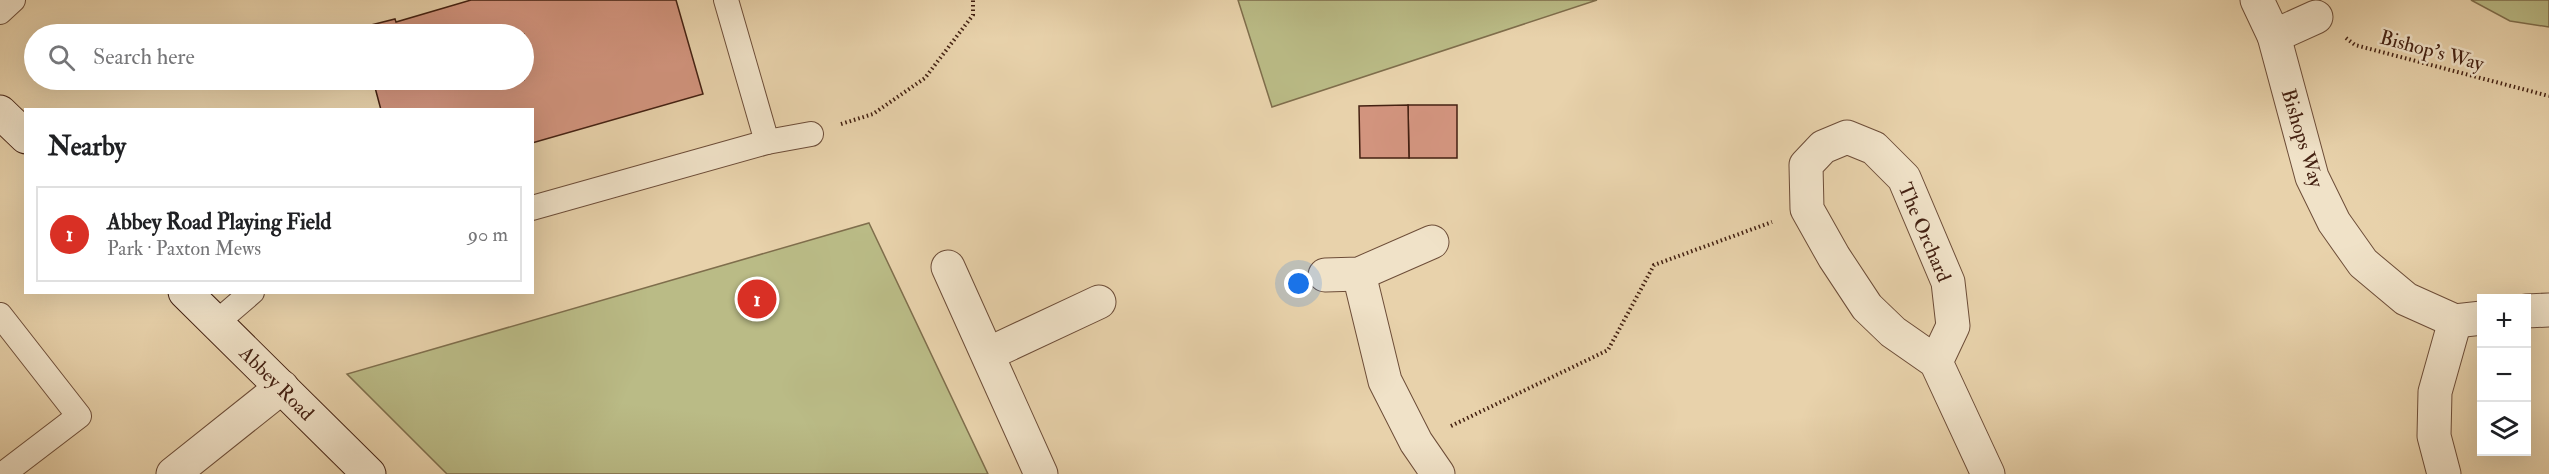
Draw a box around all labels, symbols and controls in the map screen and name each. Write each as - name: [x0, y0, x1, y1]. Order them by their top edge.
- search box: [24, 24, 534, 90]
- street label: Bishop's Way: [2377, 25, 2488, 78]
- icon: search: [45, 41, 78, 74]
- text: Search here: [93, 43, 195, 71]
- street label: Bishops Way: [2275, 86, 2330, 192]
- text: Nearby: [48, 131, 126, 163]
- street label: The Orchard: [1892, 179, 1957, 286]
- text: Abbey Road Playing Field: [107, 208, 331, 236]
- text: 1: [66, 222, 73, 247]
- text: 90 m: [468, 222, 508, 247]
- text: Park · Paxton Mews: [107, 236, 261, 261]
- your location: [1284, 269, 1313, 298]
- pin: 1: [738, 276, 777, 322]
- map controls: [2477, 294, 2531, 456]
- button: +: [2477, 294, 2531, 348]
- street label: Abbey Road: [233, 340, 319, 426]
- button: −: [2477, 348, 2531, 402]
- button: layers: [2477, 402, 2531, 456]

